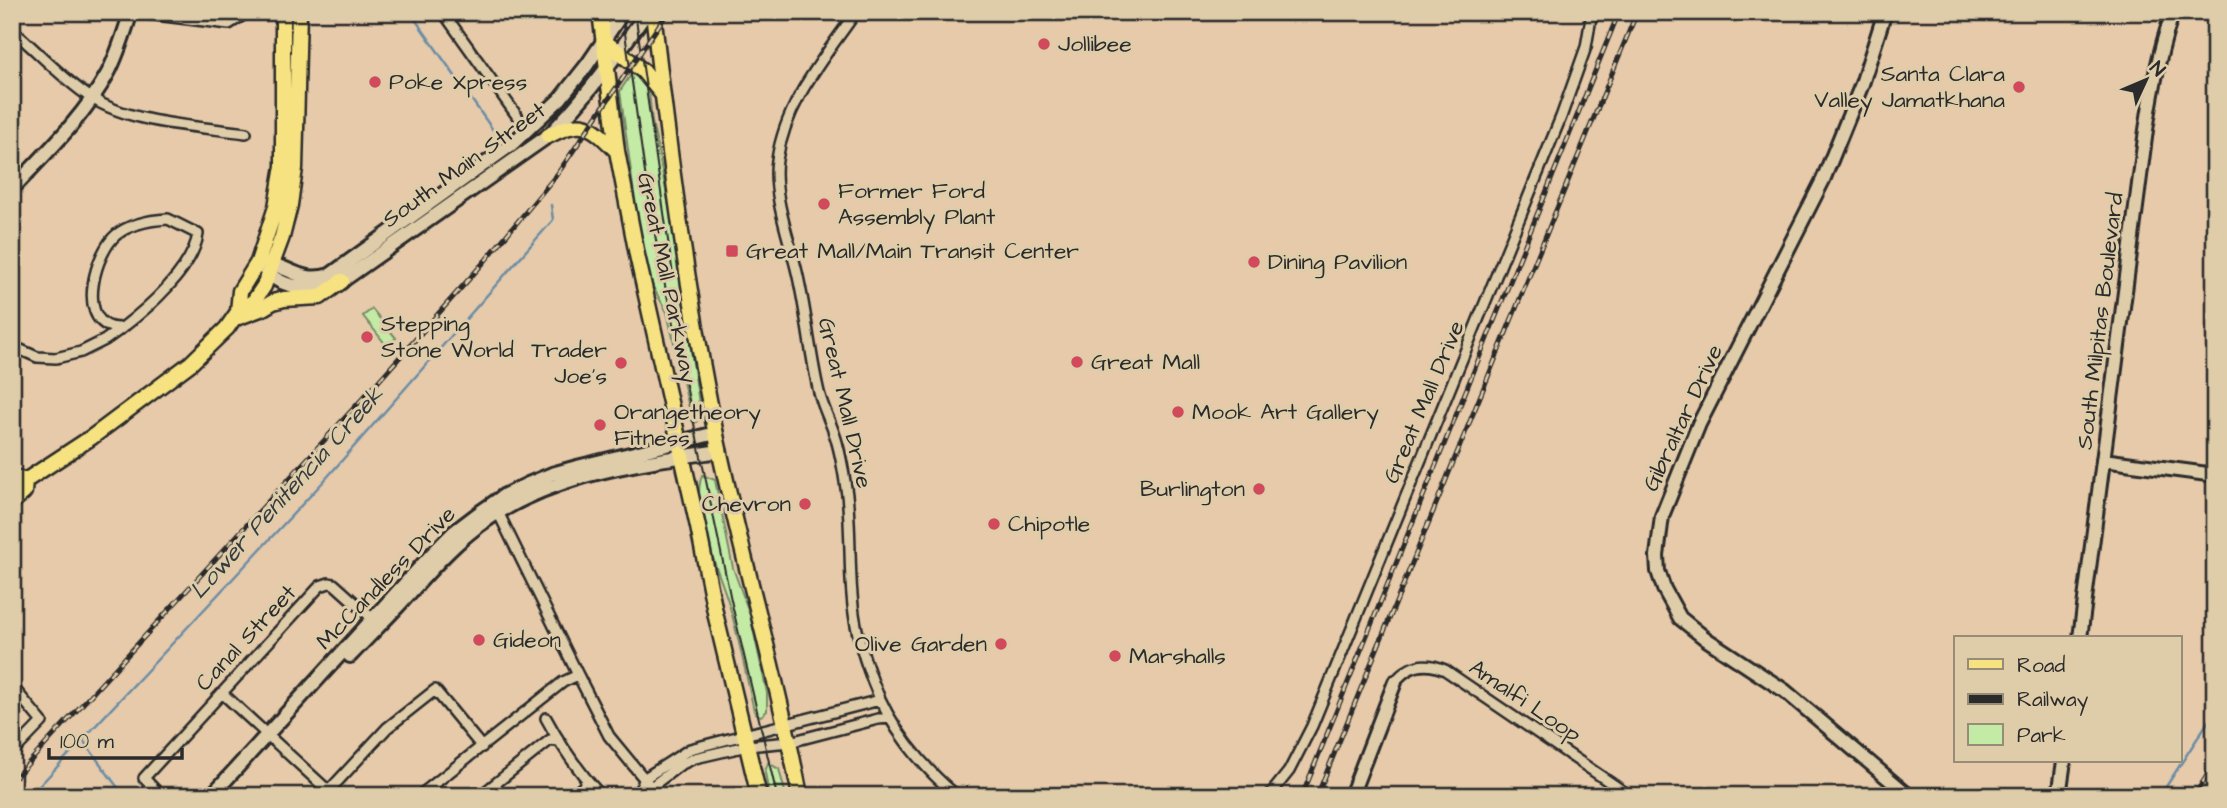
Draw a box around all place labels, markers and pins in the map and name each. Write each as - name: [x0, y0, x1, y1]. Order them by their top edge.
- place label: Jollibee: [1058, 28, 1132, 60]
- marker: Jollibee: [1036, 36, 1052, 52]
- place label: Santa Clara Valley Jamatkhana: [1814, 58, 2005, 117]
- place label: Poke Xpress: [389, 66, 527, 98]
- marker: Poke Xpress: [367, 74, 383, 90]
- marker: Santa Clara Valley Jamatkhana: [2011, 79, 2027, 95]
- place label: Former Ford Assembly Plant: [838, 175, 996, 234]
- marker: Former Ford Assembly Plant: [816, 196, 832, 212]
- place label: Great Mall/Main Transit Center: [746, 235, 1079, 267]
- marker: Great Mall/Main Transit Center: [724, 243, 740, 259]
- place label: Dining Pavilion: [1268, 246, 1407, 279]
- marker: Dining Pavilion: [1246, 254, 1262, 270]
- place label: Stepping Stone World: [381, 308, 514, 366]
- marker: Stepping Stone World: [359, 329, 375, 345]
- place label: Trader Joe's: [531, 334, 607, 392]
- place label: Great Mall: [1091, 346, 1200, 378]
- marker: Great Mall: [1069, 354, 1085, 370]
- marker: Trader Joe's: [613, 355, 629, 371]
- place label: Orangetheory Fitness: [614, 396, 761, 454]
- place label: Mook Art Gallery: [1192, 396, 1379, 429]
- marker: Mook Art Gallery: [1170, 404, 1186, 420]
- marker: Orangetheory Fitness: [592, 417, 608, 433]
- place label: Burlington: [1140, 473, 1245, 506]
- marker: Burlington: [1251, 481, 1267, 497]
- place label: Chevron: [702, 488, 791, 520]
- marker: Chevron: [797, 496, 813, 512]
- place label: Chipotle: [1008, 508, 1090, 540]
- marker: Chipotle: [986, 516, 1002, 532]
- place label: Gideon: [493, 624, 561, 656]
- place label: Olive Garden: [855, 628, 987, 660]
- marker: Gideon: [471, 632, 487, 648]
- marker: Olive Garden: [993, 636, 1009, 652]
- place label: Marshalls: [1129, 640, 1226, 672]
- marker: Marshalls: [1107, 648, 1123, 664]

